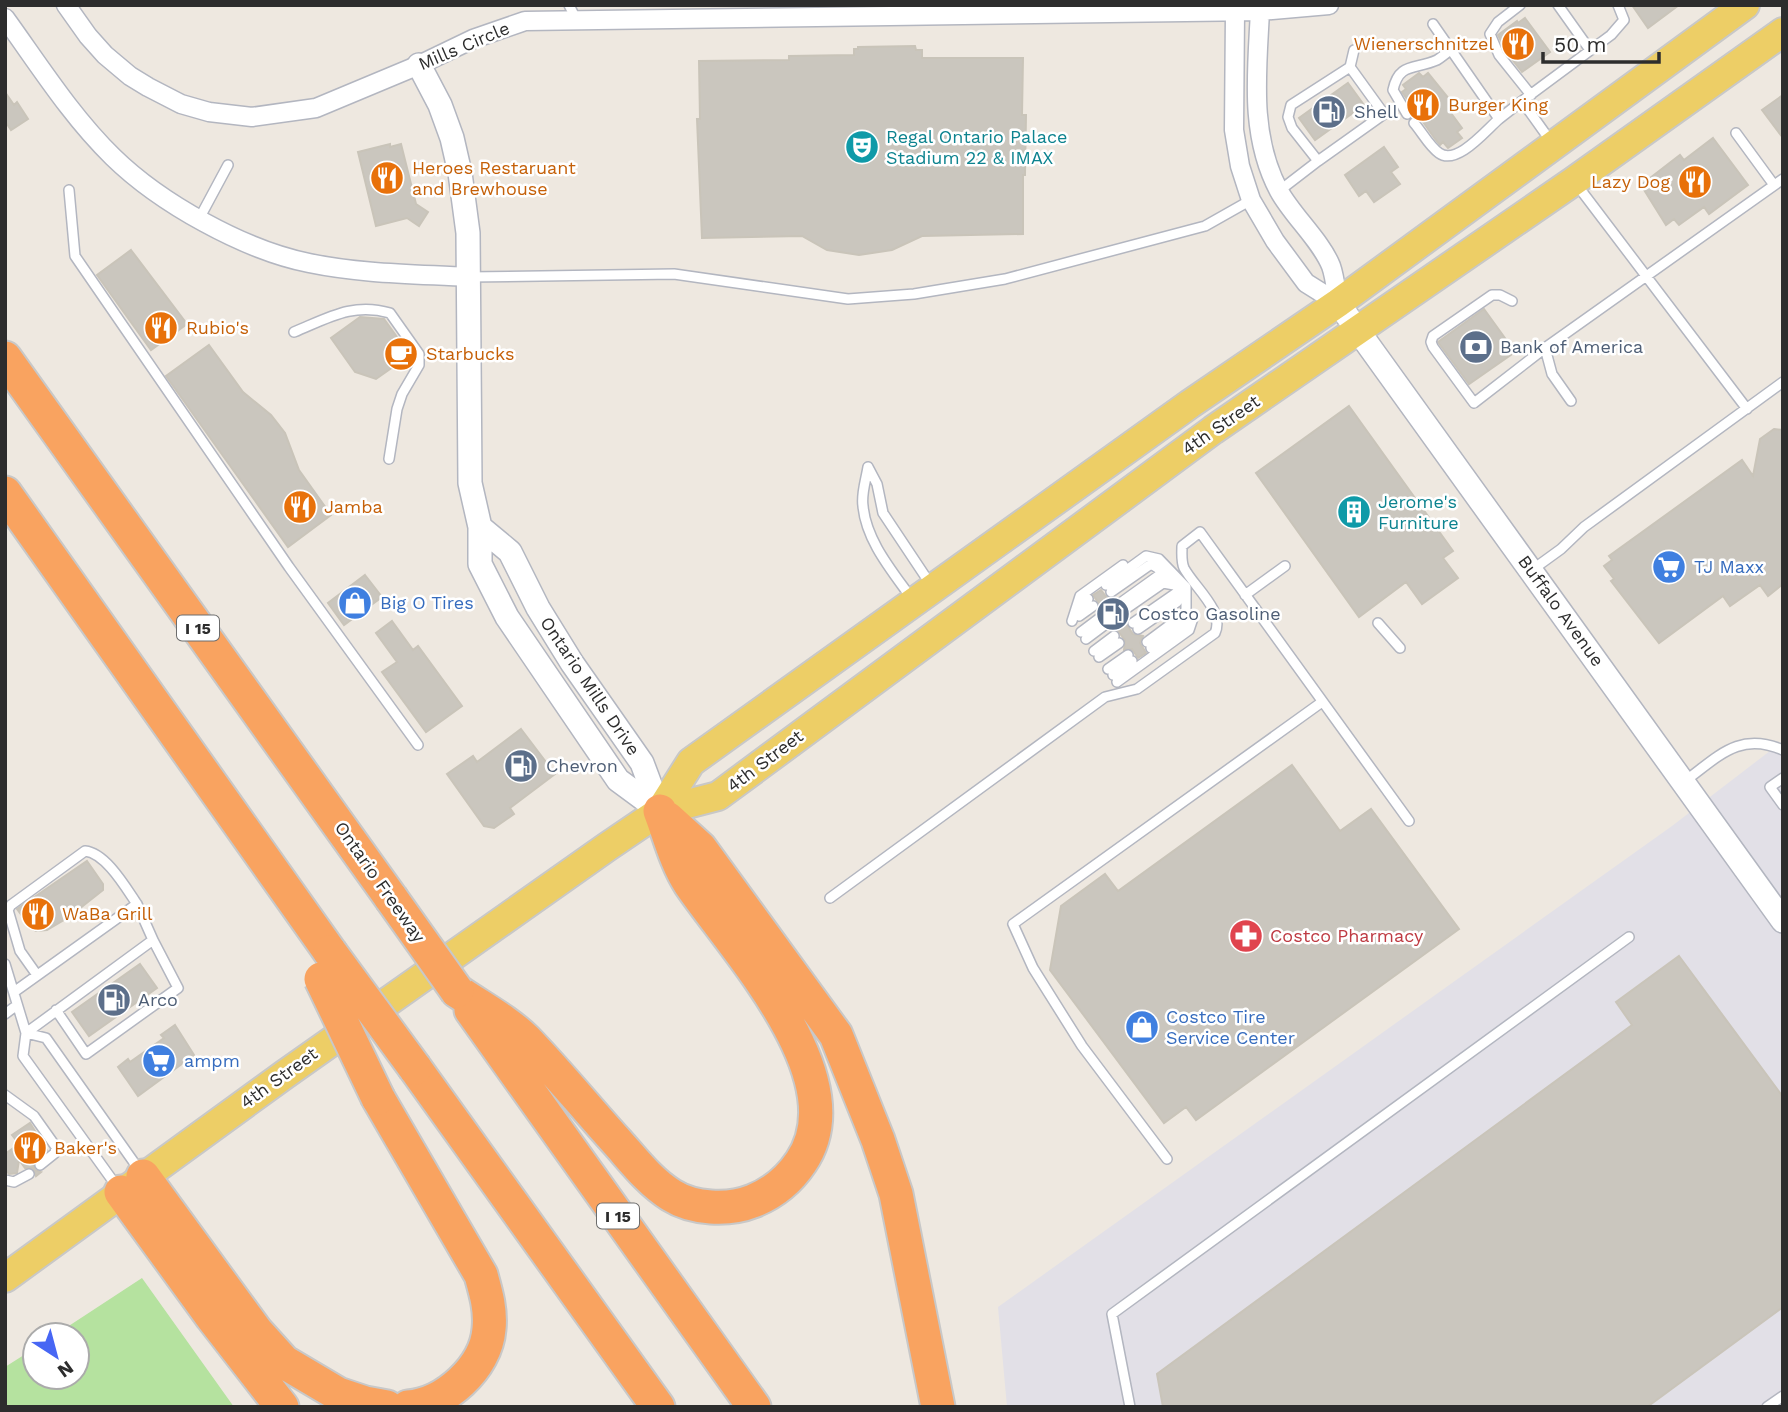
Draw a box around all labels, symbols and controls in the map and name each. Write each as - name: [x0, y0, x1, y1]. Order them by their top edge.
- street label: Mills Circle: [415, 17, 513, 74]
- scale bar: [1543, 21, 1658, 65]
- restaurant icon: Wienerschnitzel: [1499, 25, 1537, 63]
- text: 50 m: [1554, 32, 1606, 57]
- place label: Wienerschnitzel: [1353, 33, 1494, 54]
- restaurant icon: Burger King: [1404, 86, 1442, 124]
- fuel station icon: Shell: [1310, 93, 1348, 131]
- place label: Burger King: [1448, 94, 1549, 115]
- place label: Shell: [1354, 101, 1399, 122]
- place label: Regal Ontario Palace Stadium 22 & IMAX: [886, 126, 1067, 168]
- theatre icon: Regal Ontario Palace Stadium 22 & IMAX: [843, 128, 881, 166]
- place label: Heroes Restaruant and Brewhouse: [412, 157, 576, 199]
- restaurant icon: Heroes Restaruant and Brewhouse: [368, 159, 406, 197]
- restaurant icon: Lazy Dog: [1676, 163, 1714, 201]
- place label: Lazy Dog: [1591, 171, 1670, 192]
- restaurant icon: Rubio's: [142, 309, 180, 347]
- place label: Rubio's: [186, 317, 249, 338]
- bank icon: Bank of America: [1457, 328, 1495, 366]
- cafe icon: Starbucks: [382, 335, 420, 373]
- place label: Bank of America: [1500, 336, 1643, 357]
- place label: Starbucks: [426, 343, 515, 364]
- street label: 4th Street: [1178, 390, 1264, 459]
- restaurant icon: Jamba: [281, 488, 319, 526]
- place label: Jerome's Furniture: [1378, 491, 1459, 533]
- building icon: Jerome's Furniture: [1335, 493, 1373, 531]
- place label: Jamba: [324, 496, 383, 517]
- supermarket icon: TJ Maxx: [1650, 548, 1688, 586]
- street label: Buffalo Avenue: [1514, 551, 1609, 670]
- place label: TJ Maxx: [1694, 556, 1764, 577]
- shop icon: Big O Tires: [336, 584, 374, 622]
- place label: Big O Tires: [380, 592, 474, 613]
- fuel station icon: Costco Gasoline: [1094, 595, 1132, 633]
- place label: Costco Gasoline: [1138, 603, 1281, 624]
- street label: Ontario Mills Drive: [536, 612, 645, 759]
- road number: I 15: [177, 615, 219, 640]
- street label: 4th Street: [722, 725, 807, 796]
- fuel station icon: Chevron: [502, 747, 540, 785]
- place label: Chevron: [546, 755, 618, 776]
- street label: Ontario Freeway: [331, 817, 430, 947]
- restaurant icon: WaBa Grill: [19, 895, 57, 933]
- place label: WaBa Grill: [62, 903, 153, 924]
- pharmacy icon: Costco Pharmacy: [1227, 917, 1265, 955]
- place label: Costco Pharmacy: [1270, 925, 1424, 946]
- fuel station icon: Arco: [95, 981, 133, 1019]
- place label: Arco: [138, 989, 178, 1010]
- place label: Costco Tire Service Center: [1166, 1006, 1295, 1048]
- shop icon: Costco Tire Service Center: [1123, 1008, 1161, 1046]
- supermarket icon: ampm: [140, 1042, 178, 1080]
- street label: 4th Street: [236, 1042, 322, 1113]
- place label: ampm: [184, 1050, 240, 1071]
- restaurant icon: Baker's: [11, 1129, 49, 1167]
- place label: Baker's: [54, 1137, 117, 1158]
- road number: I 15: [597, 1204, 639, 1228]
- north arrow: [21, 1321, 91, 1391]
- text: N: [53, 1356, 78, 1383]

